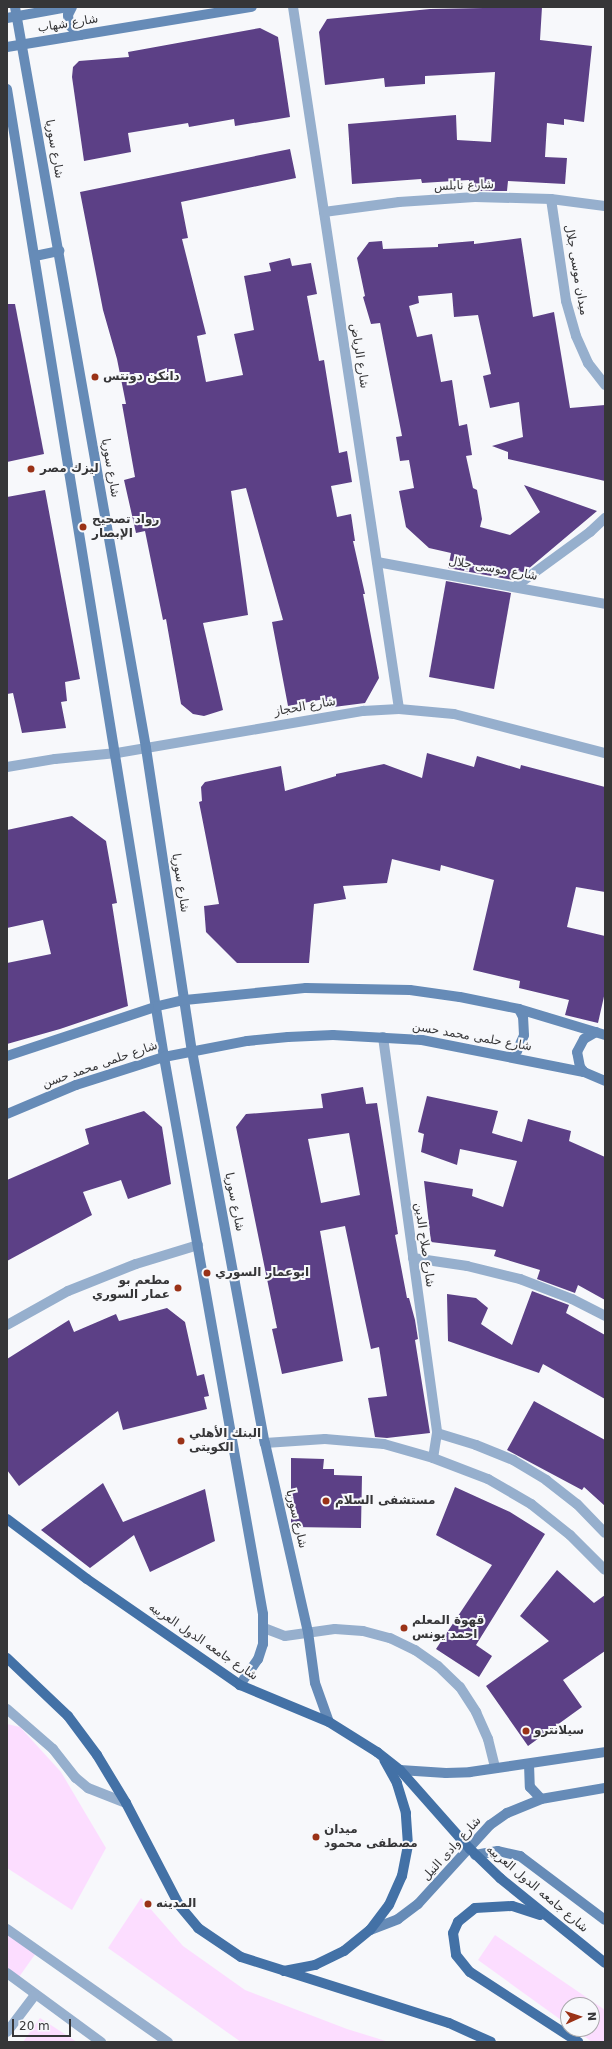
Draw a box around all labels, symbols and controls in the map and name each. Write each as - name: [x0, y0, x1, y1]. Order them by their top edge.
- street label: شارع شهاب: [37, 12, 99, 36]
- street label: شارع سوريا: [42, 118, 66, 180]
- street label: شارع نابلس: [434, 178, 494, 194]
- street label: ميدان موسى جلال: [561, 223, 591, 317]
- street label: شارع الرياض: [347, 322, 371, 390]
- place label: دانكن دونتس: [103, 370, 180, 384]
- marker: دانكن دونتس: [90, 372, 100, 382]
- street label: شارع سوريا: [98, 437, 122, 499]
- place label: ليزك مصر: [40, 462, 99, 476]
- marker: ليزك مصر: [25, 463, 37, 475]
- place label: رواد تصحيح الإبصار: [92, 513, 159, 541]
- marker: رواد تصحيح الإبصار: [77, 521, 89, 533]
- street label: شارع موسى جلال: [447, 554, 539, 584]
- street label: شارع الحجاز: [273, 694, 337, 720]
- street label: شارع سوريا: [168, 852, 192, 914]
- street label: شارع حلمى محمد حسن: [411, 1019, 533, 1055]
- street label: شارع حلمى محمد حسن: [40, 1038, 160, 1092]
- street label: شارع سوريا: [221, 1171, 247, 1233]
- street label: شارع صلاح الدين: [411, 1202, 437, 1288]
- place label: ابوعمار السوري: [215, 1266, 309, 1280]
- marker: ابوعمار السوري: [202, 1268, 212, 1278]
- place label: مطعم بو عمار السوري: [92, 1274, 170, 1302]
- marker: مطعم بو عمار السوري: [173, 1283, 183, 1293]
- place label: البنك الأهلي الكويتى: [189, 1427, 261, 1455]
- marker: البنك الأهلي الكويتى: [176, 1436, 186, 1446]
- street label: شارع سوريا: [282, 1488, 310, 1550]
- place label: مستشفى السلام: [335, 1494, 435, 1508]
- marker: مستشفى السلام: [320, 1495, 332, 1507]
- street label: شارع جامعه الدول العربيه: [146, 1600, 260, 1684]
- place label: قهوة المعلم احمد يونس: [412, 1614, 484, 1642]
- marker: قهوة المعلم احمد يونس: [399, 1623, 409, 1633]
- place label: سيلانترو: [534, 1724, 584, 1738]
- marker: سيلانترو: [521, 1726, 531, 1736]
- street label: شارع وادى النيل: [419, 1814, 485, 1884]
- place label: ميدان مصطفى محمود: [324, 1823, 418, 1851]
- marker: ميدان مصطفى محمود: [311, 1832, 321, 1842]
- street label: شارع جامعه الدول العربيه: [483, 1842, 591, 1936]
- place label: المدينه: [156, 1897, 196, 1911]
- marker: المدينه: [143, 1899, 153, 1909]
- north arrow: [560, 1997, 600, 2037]
- scale bar: [14, 2011, 73, 2037]
- text: N: [585, 2011, 598, 2021]
- text: 20 m: [19, 2019, 50, 2033]

